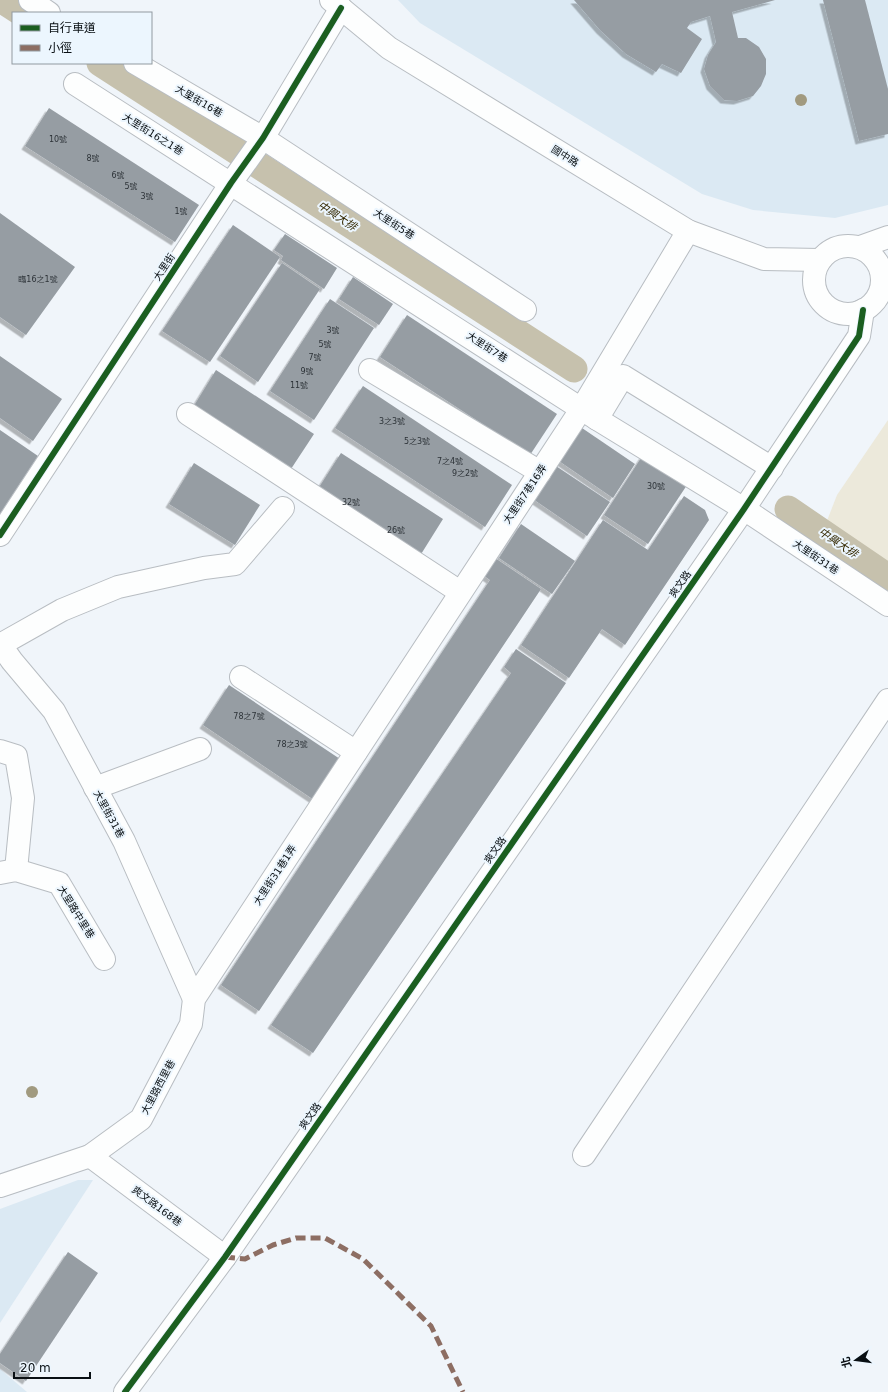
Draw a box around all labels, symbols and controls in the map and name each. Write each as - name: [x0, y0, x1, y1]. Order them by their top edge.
- legend: [12, 12, 152, 64]
- text: 自行車道: [48, 21, 96, 35]
- text: 小徑: [48, 41, 72, 55]
- street label: 大里街16巷: [173, 83, 225, 119]
- street label: 大里街16之1巷: [121, 111, 185, 157]
- house number: 10號: [49, 135, 67, 144]
- street label: 國中路: [549, 143, 581, 169]
- house number: 8號: [86, 154, 100, 163]
- house number: 6號: [111, 171, 125, 180]
- house number: 5號: [124, 182, 138, 191]
- house number: 3號: [140, 192, 154, 201]
- water label: 中興大排: [315, 199, 361, 235]
- house number: 1號: [174, 207, 188, 216]
- street label: 大里街5巷: [372, 207, 416, 241]
- street label: 大里街: [151, 251, 177, 283]
- house number: 臨16之1號: [18, 275, 58, 284]
- house number: 3號: [326, 326, 340, 335]
- street label: 大里街7巷: [465, 330, 509, 364]
- house number: 5號: [318, 340, 332, 349]
- house number: 7號: [308, 353, 322, 362]
- house number: 9號: [300, 367, 314, 376]
- house number: 11號: [290, 381, 308, 390]
- house number: 3之3號: [379, 417, 405, 426]
- house number: 5之3號: [404, 437, 430, 446]
- house number: 7之4號: [437, 457, 463, 466]
- street label: 大里街7巷16弄: [501, 462, 549, 526]
- house number: 9之2號: [452, 469, 478, 478]
- house number: 30號: [647, 482, 665, 491]
- house number: 32號: [342, 498, 360, 507]
- water label: 中興大排: [816, 525, 862, 562]
- house number: 26號: [387, 526, 405, 535]
- street label: 大里街31巷: [791, 538, 841, 576]
- street label: 爽文路: [667, 569, 693, 599]
- house number: 78之7號: [233, 712, 265, 721]
- house number: 78之3號: [276, 740, 308, 749]
- street label: 大里街31巷: [91, 788, 127, 840]
- street label: 爽文路: [482, 835, 508, 865]
- street label: 大里街31巷1弄: [252, 843, 298, 907]
- street label: 大里路中里巷: [55, 884, 97, 940]
- street label: 大里路西里巷: [139, 1058, 177, 1116]
- street label: 爽文路: [297, 1101, 323, 1131]
- street label: 爽文路168巷: [130, 1184, 184, 1228]
- north arrow: [836, 1340, 876, 1380]
- scale bar: [14, 1354, 90, 1380]
- text: 北: [839, 1355, 854, 1369]
- text: 20 m: [20, 1361, 51, 1375]

